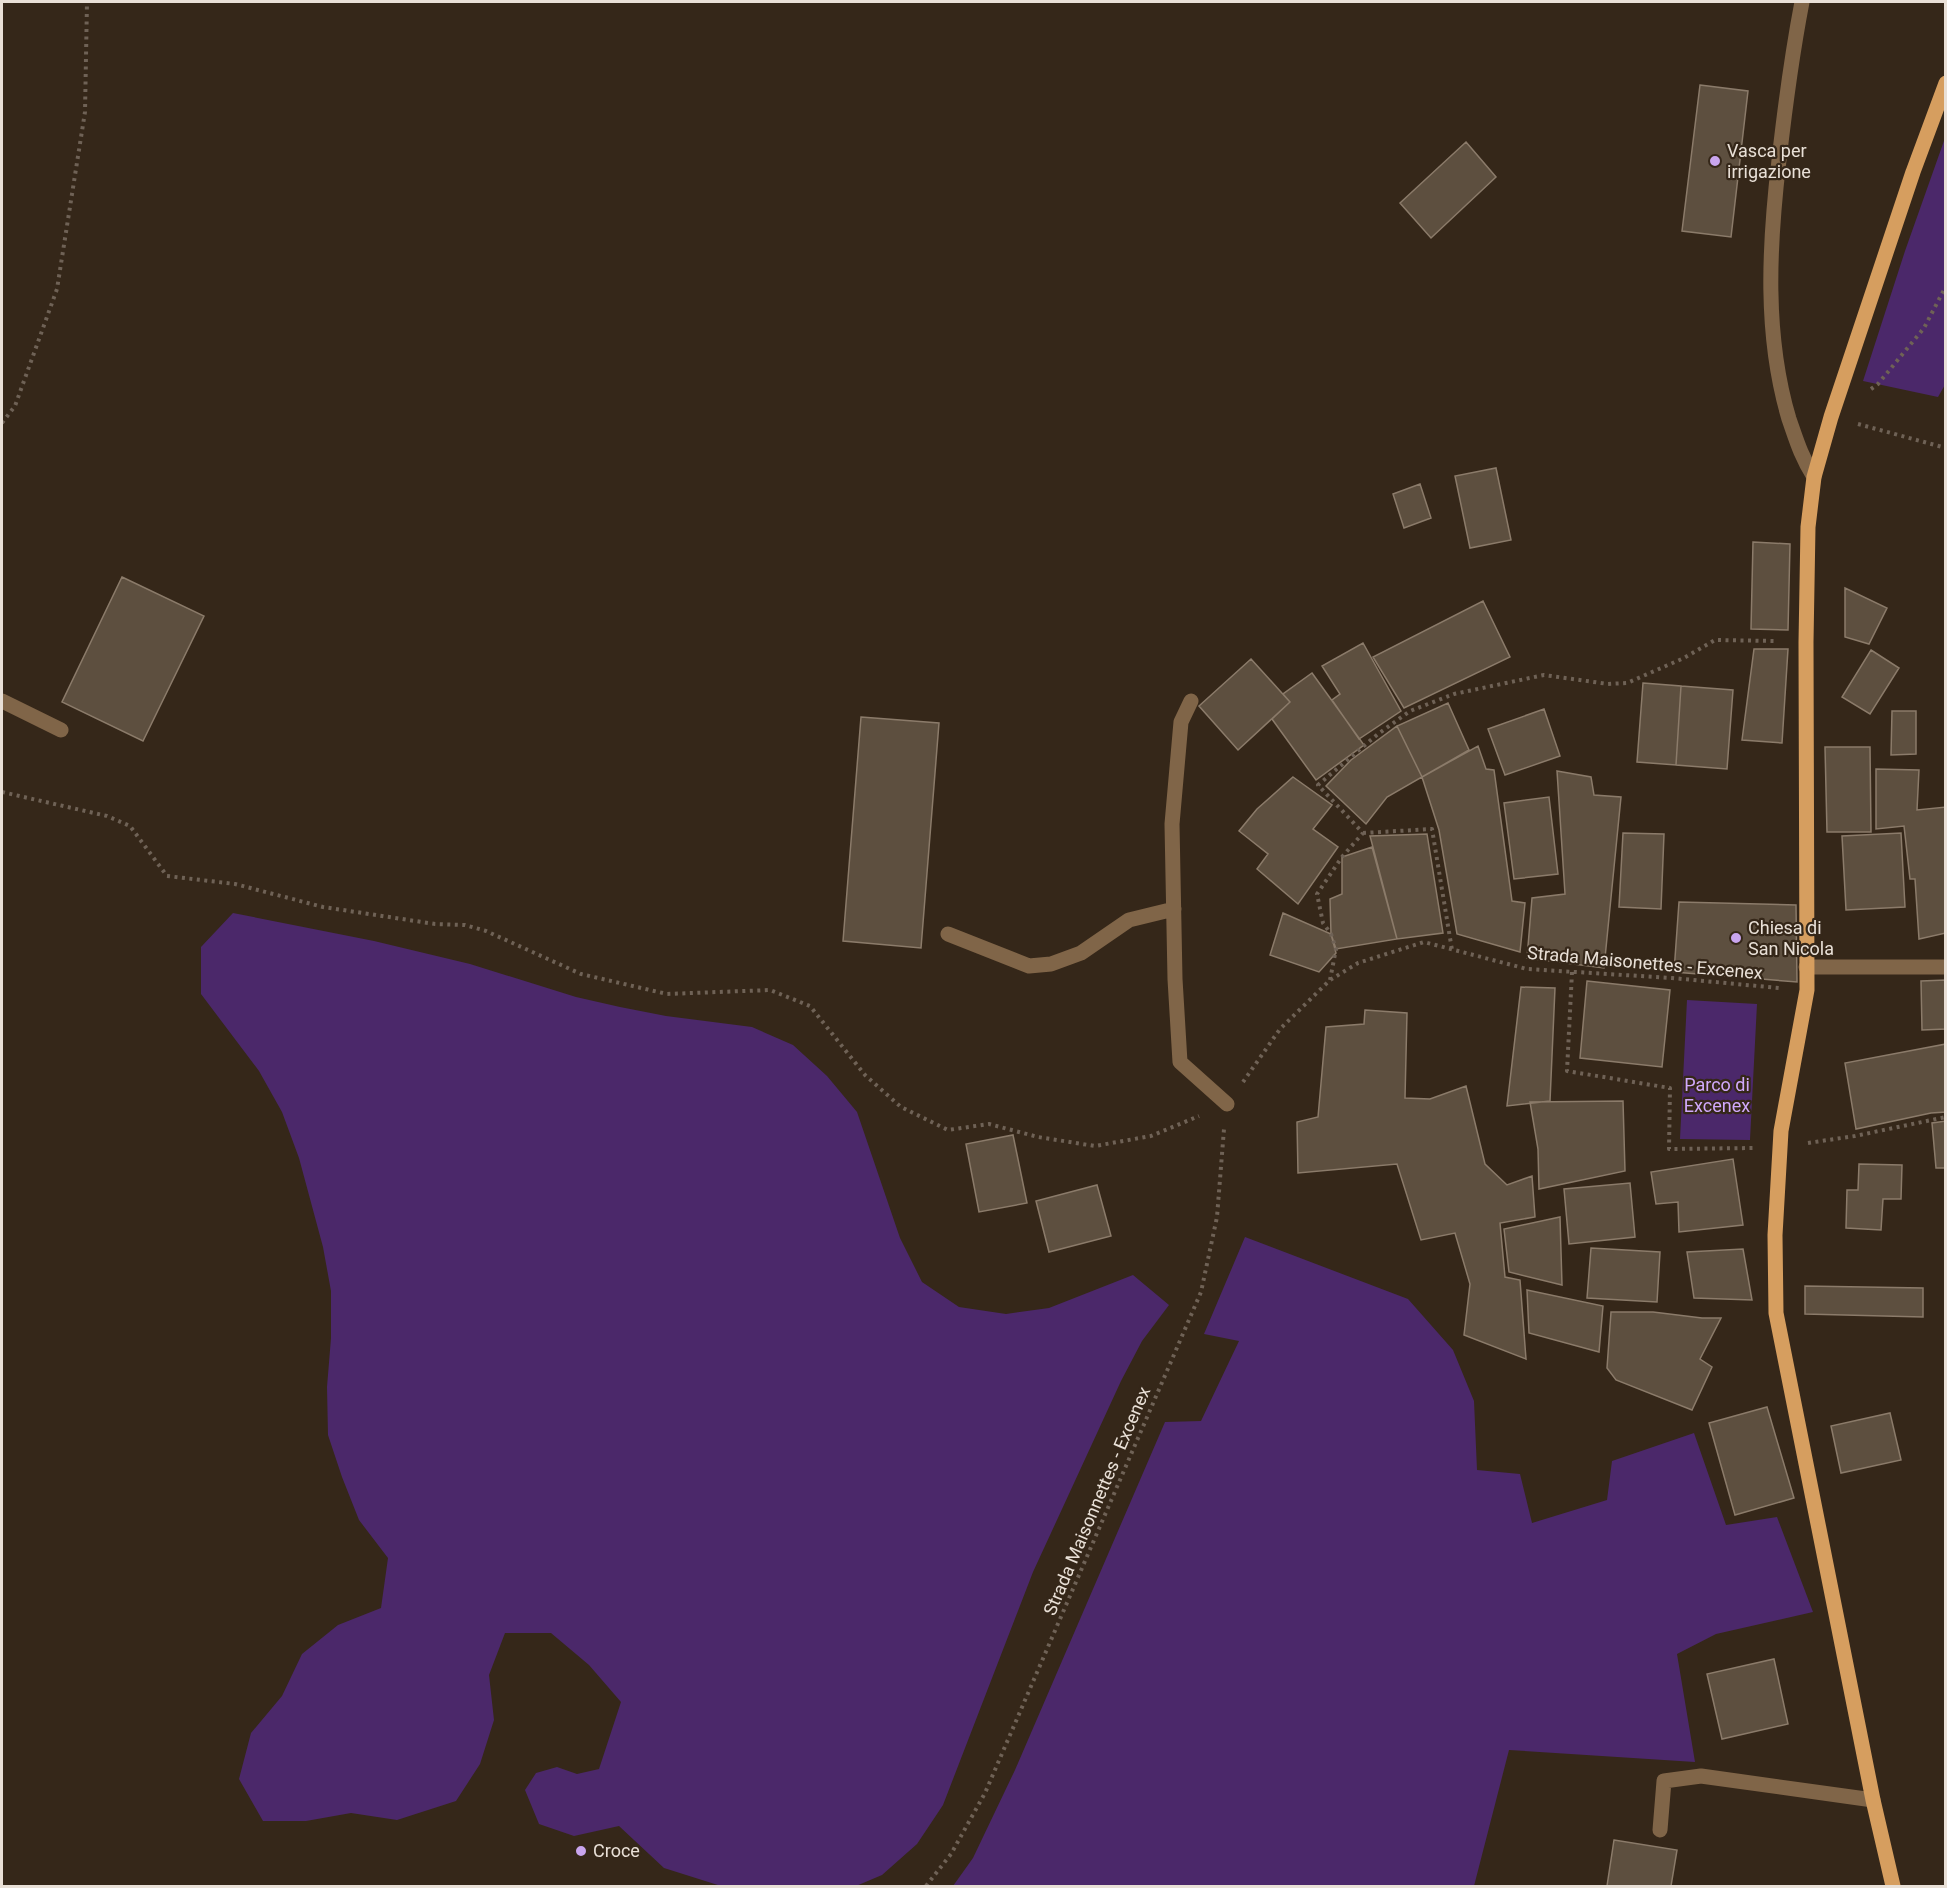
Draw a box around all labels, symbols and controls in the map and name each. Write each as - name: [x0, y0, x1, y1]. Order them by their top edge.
- place label: Vasca per irrigazione: [1727, 140, 1811, 182]
- marker: Vasca per irrigazione: [1708, 154, 1722, 168]
- place label: Chiesa di San Nicola: [1748, 917, 1834, 959]
- marker: Chiesa di San Nicola: [1729, 931, 1743, 945]
- street label: Strada Maisonettes - Excenex: [1526, 942, 1764, 983]
- park label: Parco di Excenex: [1684, 1074, 1750, 1116]
- street label: Strada Maisonnettes - Excenex: [1039, 1383, 1154, 1618]
- place label: Croce: [593, 1840, 640, 1861]
- marker: Croce: [574, 1844, 588, 1858]

